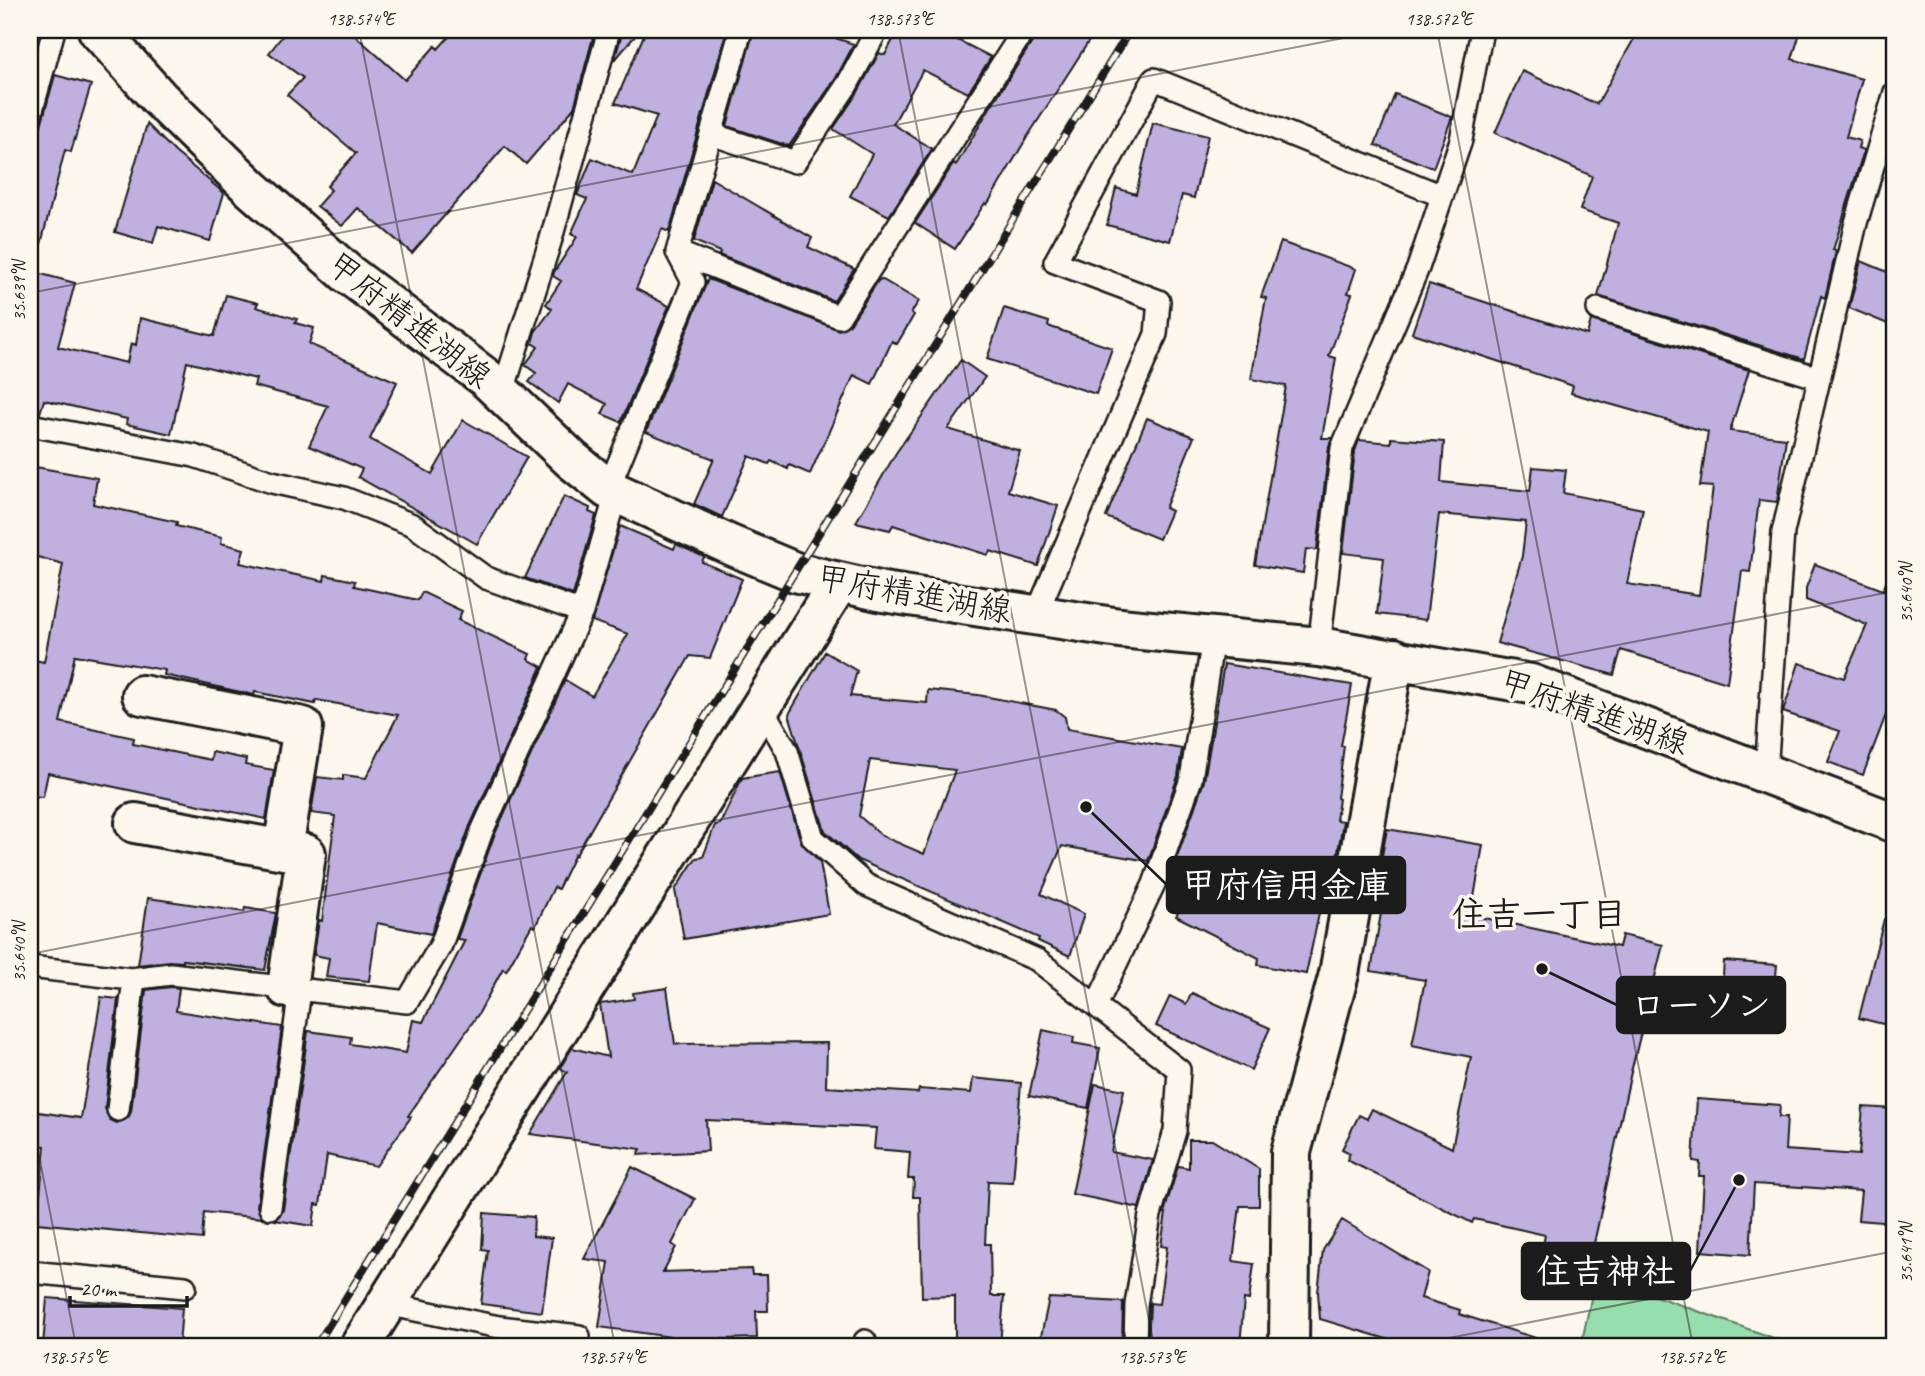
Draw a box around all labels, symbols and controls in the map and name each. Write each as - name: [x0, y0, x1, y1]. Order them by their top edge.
- text: 138.574°E: [328, 8, 397, 30]
- text: 138.573°E: [867, 8, 936, 30]
- text: 138.572°E: [1406, 8, 1475, 30]
- street label: 甲府精進湖線: [318, 243, 500, 397]
- text: 35.639°N: [8, 258, 30, 321]
- street label: 甲府精進湖線: [813, 556, 1015, 632]
- text: 35.640°N: [1895, 560, 1917, 623]
- street label: 甲府精進湖線: [1494, 660, 1694, 764]
- callout: 甲府信用金庫: [1167, 857, 1405, 913]
- text: 甲府信用金庫: [1181, 863, 1391, 908]
- district label: 住吉一丁目: [1451, 892, 1627, 937]
- text: 35.640°N: [8, 919, 30, 982]
- callout: ローソン: [1617, 977, 1785, 1033]
- text: ローソン: [1631, 983, 1771, 1028]
- text: 35.641°N: [1895, 1220, 1917, 1283]
- callout: 住吉神社: [1522, 1243, 1690, 1299]
- text: 住吉神社: [1536, 1249, 1676, 1294]
- scale bar: [70, 1264, 187, 1308]
- text: 20 m: [80, 1276, 118, 1302]
- text: 138.575°E: [41, 1346, 110, 1368]
- text: 138.574°E: [580, 1346, 649, 1368]
- text: 138.573°E: [1119, 1346, 1188, 1368]
- text: 138.572°E: [1659, 1346, 1728, 1368]

